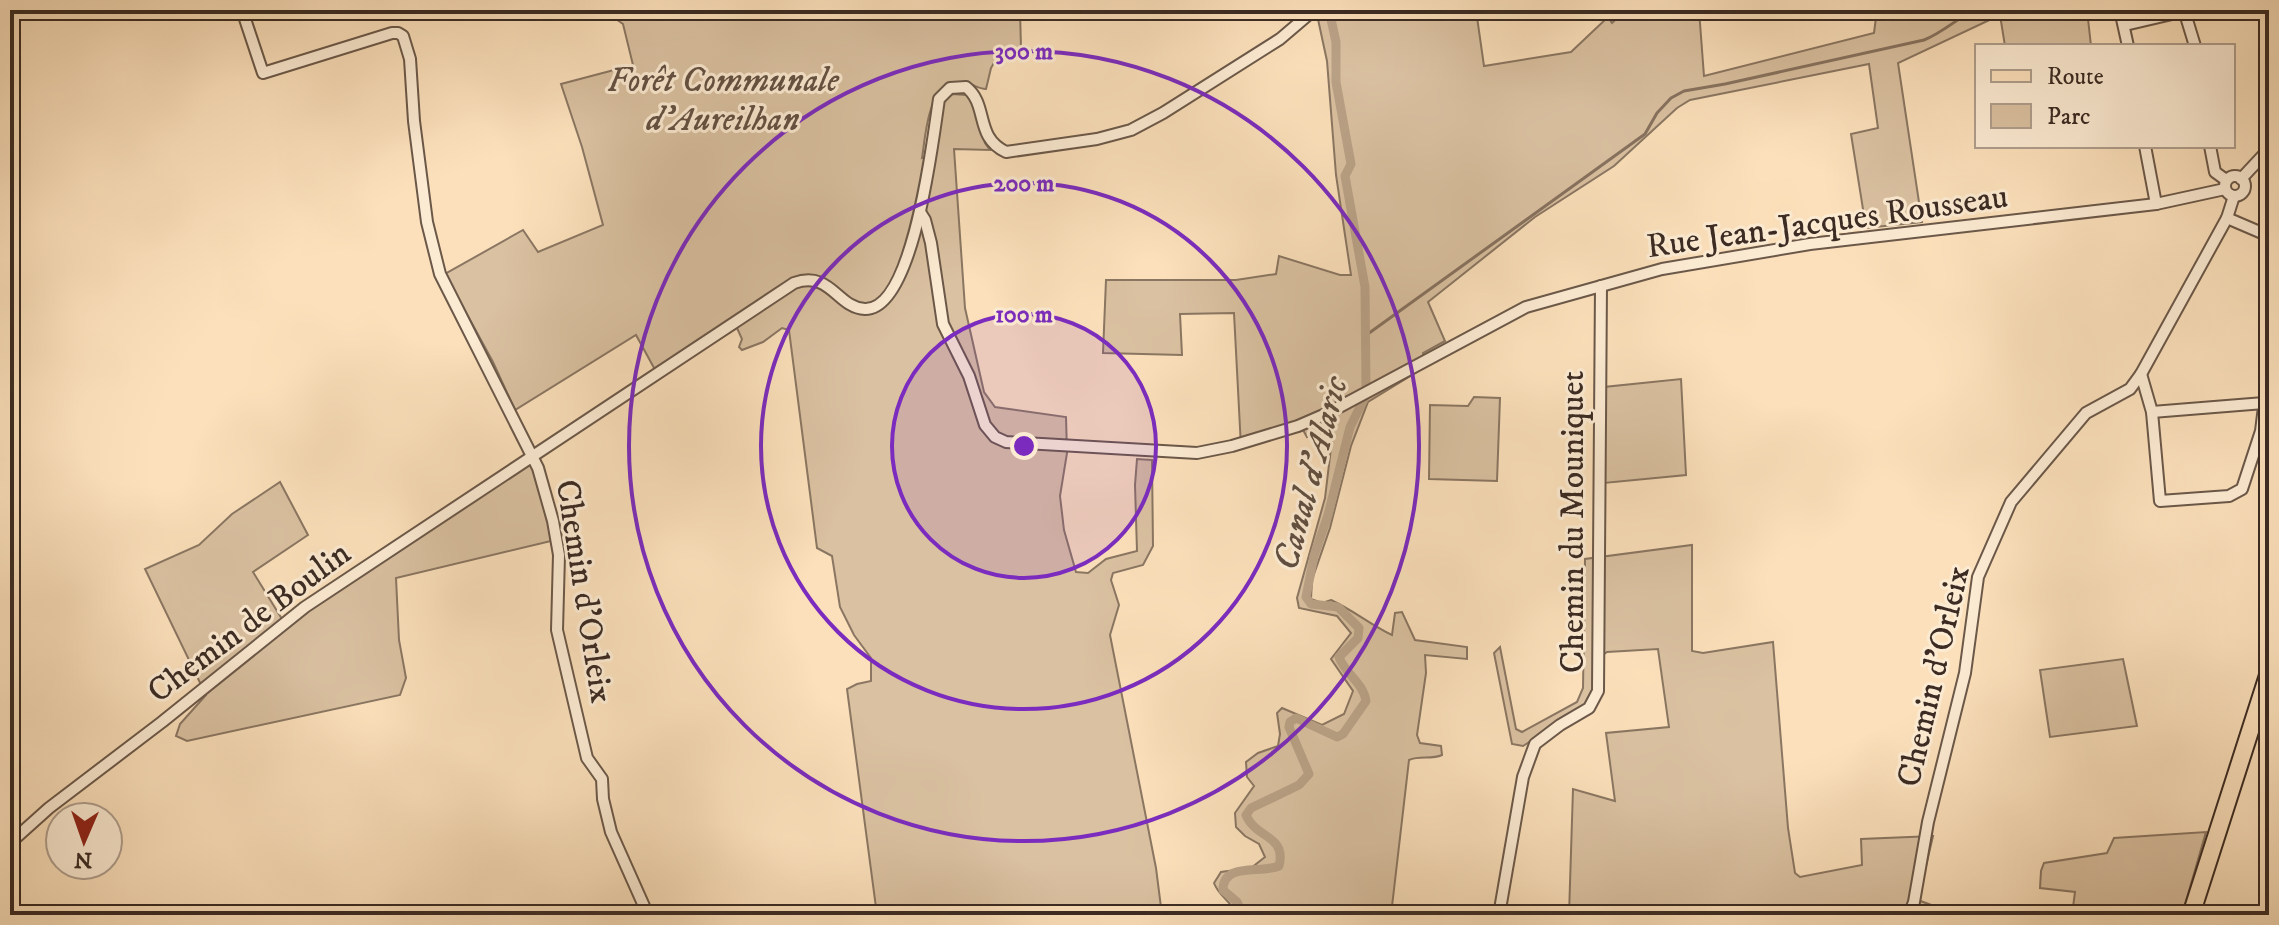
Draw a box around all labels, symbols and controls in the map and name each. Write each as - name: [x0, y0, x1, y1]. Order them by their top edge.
- text: 300 m: [995, 37, 1053, 67]
- legend: [1975, 44, 2235, 148]
- park label: Forêt Communale d'Aureilhan: [607, 60, 840, 141]
- text: Route: [2047, 62, 2104, 92]
- text: Parc: [2047, 102, 2090, 132]
- text: 200 m: [994, 169, 1054, 199]
- street label: Rue Jean-Jacques Rousseau: [1644, 176, 2011, 268]
- text: 100 m: [995, 300, 1053, 330]
- water label: Canal d'Alaric: [1264, 371, 1359, 575]
- street label: Chemin du Mouniquet: [1552, 371, 1594, 673]
- centre of rings: [1010, 432, 1038, 460]
- street label: Chemin d'Orleix: [546, 477, 622, 706]
- street label: Chemin de Boulin: [139, 532, 359, 713]
- street label: Chemin d'Orleix: [1888, 562, 1980, 791]
- north arrow: [44, 801, 124, 881]
- text: N: [74, 846, 93, 873]

